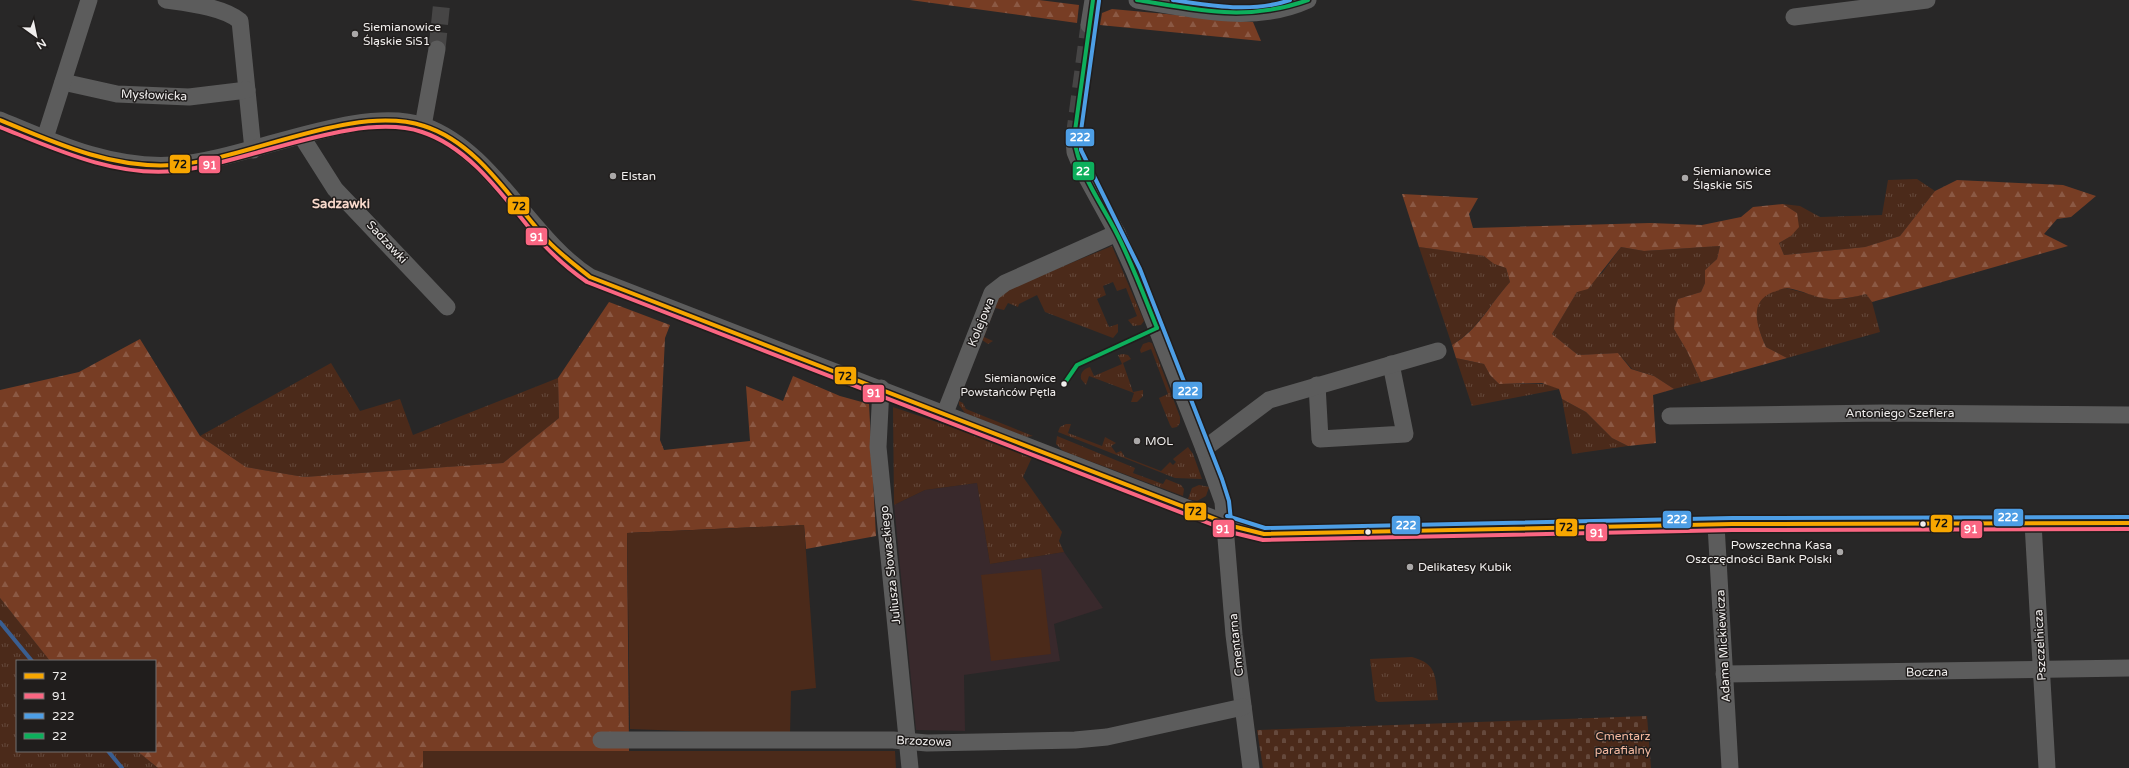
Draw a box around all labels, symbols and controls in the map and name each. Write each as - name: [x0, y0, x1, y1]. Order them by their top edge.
- north arrow: [16, 16, 56, 56]
- place label: Siemianowice Śląskie SiS1: [363, 20, 441, 48]
- marker: Siemianowice Śląskie SiS1: [350, 29, 360, 39]
- text: N: [34, 36, 48, 52]
- street label: Mysłowicka: [121, 87, 187, 103]
- line badge: 222: [1065, 128, 1095, 147]
- text: 222: [1070, 131, 1090, 144]
- line badge: 72: [169, 154, 191, 174]
- line badge: 91: [198, 155, 221, 174]
- text: 72: [173, 158, 187, 171]
- text: 91: [203, 159, 217, 172]
- line badge: 22: [1072, 161, 1095, 181]
- place label: Siemianowice Śląskie SiS: [1693, 164, 1771, 192]
- text: 22: [1076, 165, 1090, 178]
- place label: Elstan: [621, 169, 656, 183]
- marker: Elstan: [608, 171, 618, 181]
- marker: Siemianowice Śląskie SiS: [1680, 173, 1690, 183]
- district label: Sadzawki: [312, 196, 370, 212]
- line badge: 72: [507, 196, 530, 215]
- text: 72: [512, 200, 526, 213]
- street label: Sadzawki: [364, 218, 410, 266]
- line badge: 91: [525, 227, 548, 246]
- text: 91: [530, 231, 544, 244]
- street label: Kolejowa: [965, 295, 997, 349]
- line badge: 72: [834, 366, 857, 385]
- text: 72: [838, 370, 852, 383]
- place label: Siemianowice Powstańców Pętla: [961, 372, 1056, 399]
- marker: Siemianowice Powstańców Pętla: [1059, 379, 1069, 389]
- line badge: 222: [1172, 381, 1203, 400]
- line badge: 91: [862, 384, 885, 403]
- text: 222: [1178, 385, 1198, 398]
- text: 91: [867, 387, 881, 400]
- street label: Antoniego Szeflera: [1846, 406, 1954, 420]
- place label: MOL: [1145, 434, 1173, 448]
- marker: MOL: [1132, 436, 1142, 446]
- line badge: 72: [1184, 502, 1207, 521]
- street label: Juliusza Słowackiego: [877, 505, 903, 625]
- text: 72: [1188, 505, 1202, 518]
- line badge: 222: [1993, 508, 2024, 527]
- line badge: 222: [1662, 510, 1692, 529]
- text: 222: [1998, 511, 2018, 524]
- text: 222: [1667, 513, 1687, 526]
- line badge: 72: [1930, 514, 1953, 533]
- line badge: 222: [1391, 515, 1421, 535]
- text: 72: [1934, 517, 1948, 530]
- line badge: 72: [1555, 518, 1578, 537]
- line badge: 91: [1212, 519, 1235, 538]
- text: 222: [1396, 519, 1416, 532]
- unlabelled marker: [1918, 519, 1928, 529]
- line badge: 91: [1960, 520, 1983, 539]
- text: 72: [1559, 521, 1573, 534]
- text: 91: [1216, 523, 1230, 536]
- line badge: 91: [1585, 523, 1608, 542]
- text: 91: [1964, 523, 1978, 536]
- unlabelled marker: [1363, 527, 1373, 537]
- text: 91: [1590, 527, 1604, 540]
- place label: Powszechna Kasa Oszczędności Bank Polski: [1685, 538, 1832, 566]
- marker: Powszechna Kasa Oszczędności Bank Polski: [1835, 547, 1845, 557]
- place label: Delikatesy Kubik: [1418, 560, 1512, 574]
- marker: Delikatesy Kubik: [1405, 562, 1415, 572]
- street label: Adama Mickiewicza: [1713, 589, 1733, 703]
- street label: Pszczelnicza: [2031, 609, 2049, 681]
- street label: Cmentarna: [1226, 613, 1246, 677]
- legend: [16, 660, 156, 752]
- street label: Boczna: [1906, 665, 1948, 679]
- text: 72: [52, 669, 67, 683]
- text: 91: [52, 689, 67, 703]
- text: 222: [52, 709, 75, 723]
- text: 22: [52, 729, 67, 743]
- park label: Cmentarz parafialny: [1595, 729, 1652, 757]
- street label: Brzozowa: [896, 733, 952, 749]

